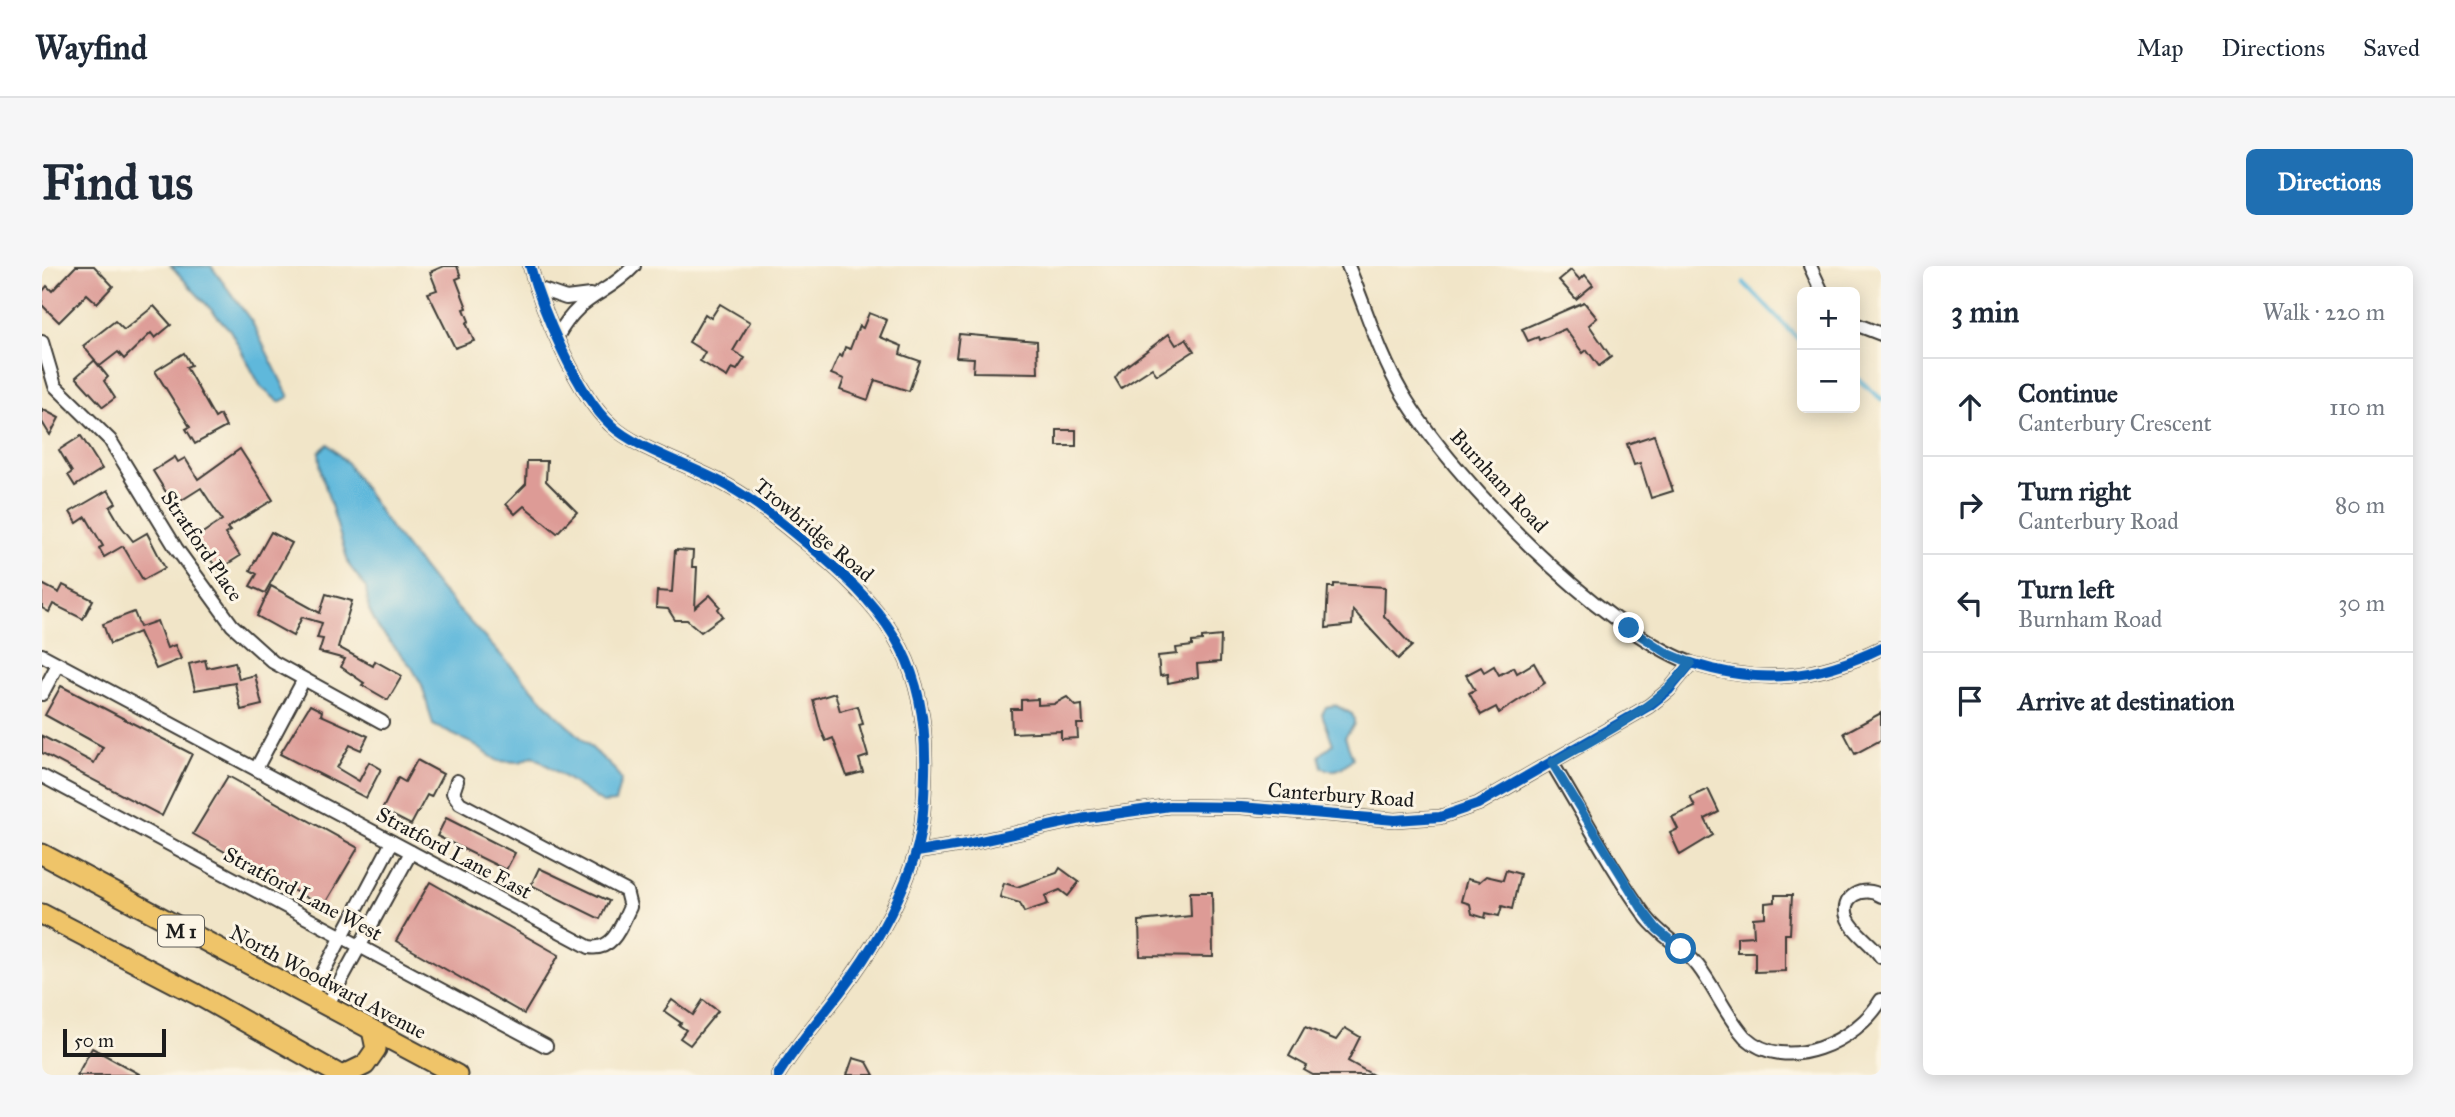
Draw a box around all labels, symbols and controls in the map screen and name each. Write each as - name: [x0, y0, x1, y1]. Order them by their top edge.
- text: Wayfind: [35, 28, 147, 68]
- text: Map: [2137, 33, 2184, 63]
- text: Directions: [2222, 33, 2325, 63]
- text: Saved: [2363, 33, 2420, 63]
- button: Directions: [2246, 149, 2413, 215]
- text: Find us: [42, 153, 193, 212]
- map controls: [1797, 287, 1860, 413]
- button: +: [1797, 287, 1860, 350]
- text: 3 min: [1951, 294, 2019, 330]
- text: Walk · 220 m: [2262, 298, 2385, 326]
- button: −: [1797, 350, 1860, 413]
- text: Continue: [2018, 377, 2118, 409]
- icon: ahead: [1951, 388, 1989, 426]
- text: 110 m: [2329, 393, 2385, 421]
- text: Canterbury Crescent: [2018, 409, 2212, 437]
- street label: Burnham Road: [1445, 424, 1554, 538]
- street label: Trowbridge Road: [749, 472, 879, 588]
- text: Turn right: [2018, 475, 2131, 507]
- street label: Stratford Place: [155, 486, 249, 607]
- icon: right: [1951, 486, 1989, 524]
- text: 80 m: [2335, 491, 2385, 519]
- text: Canterbury Road: [2018, 507, 2179, 535]
- text: Turn left: [2018, 573, 2114, 605]
- icon: left: [1951, 584, 1989, 622]
- text: 30 m: [2338, 589, 2385, 617]
- text: Burnham Road: [2018, 605, 2162, 633]
- route end: [1613, 612, 1644, 643]
- icon: arrive: [1951, 682, 1989, 720]
- text: Arrive at destination: [2018, 685, 2235, 717]
- street label: Canterbury Road: [1267, 777, 1416, 813]
- street label: Stratford Lane East: [372, 801, 537, 905]
- street label: Stratford Lane West: [219, 841, 387, 947]
- road number: M 1: [158, 916, 204, 946]
- street label: North Woodward Avenue: [225, 919, 431, 1045]
- route start: [1665, 933, 1696, 964]
- scale bar: [63, 1026, 166, 1058]
- text: 50 m: [74, 1029, 114, 1052]

